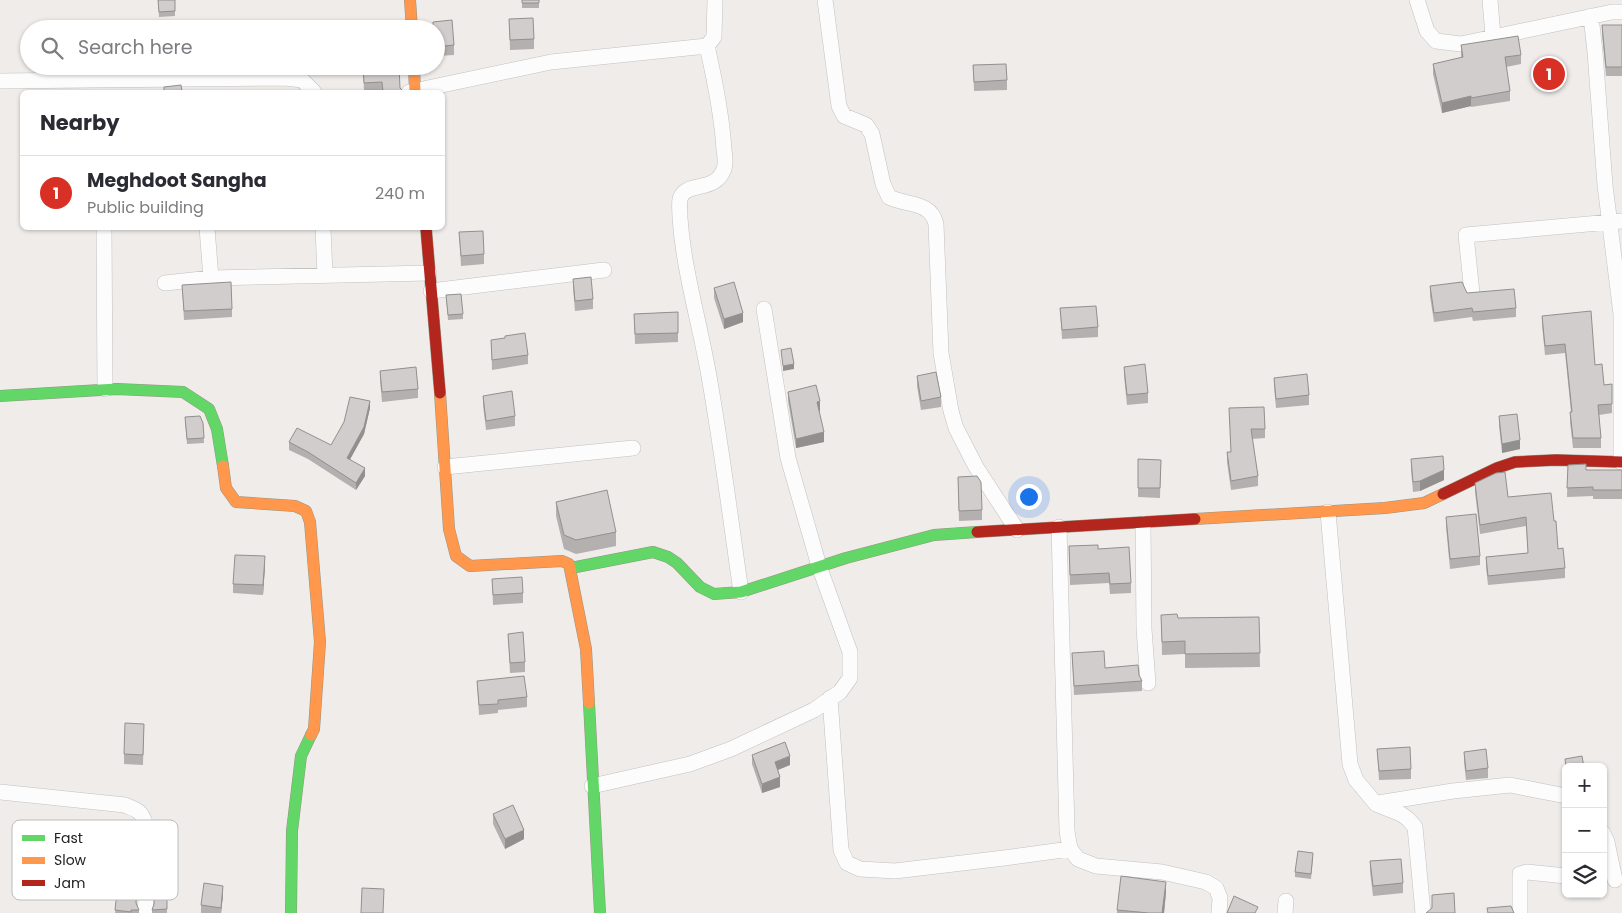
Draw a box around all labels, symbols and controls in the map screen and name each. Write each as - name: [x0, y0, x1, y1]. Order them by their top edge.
- search box: [20, 20, 445, 75]
- icon: search: [38, 34, 66, 62]
- text: Search here: [78, 34, 192, 61]
- pin: 1: [1533, 55, 1565, 93]
- text: Nearby: [40, 108, 120, 137]
- text: Meghdoot Sangha: [87, 167, 267, 194]
- text: 1: [53, 182, 59, 205]
- text: 240 m: [375, 182, 425, 205]
- text: Public building: [87, 196, 204, 219]
- your location: [1016, 484, 1042, 510]
- map controls: [1562, 763, 1607, 898]
- button: +: [1562, 763, 1607, 808]
- button: −: [1562, 808, 1607, 853]
- legend: [12, 820, 178, 900]
- text: Fast: [54, 828, 83, 848]
- text: Slow: [54, 850, 87, 870]
- button: layers: [1562, 853, 1607, 898]
- text: Jam: [54, 873, 85, 893]

